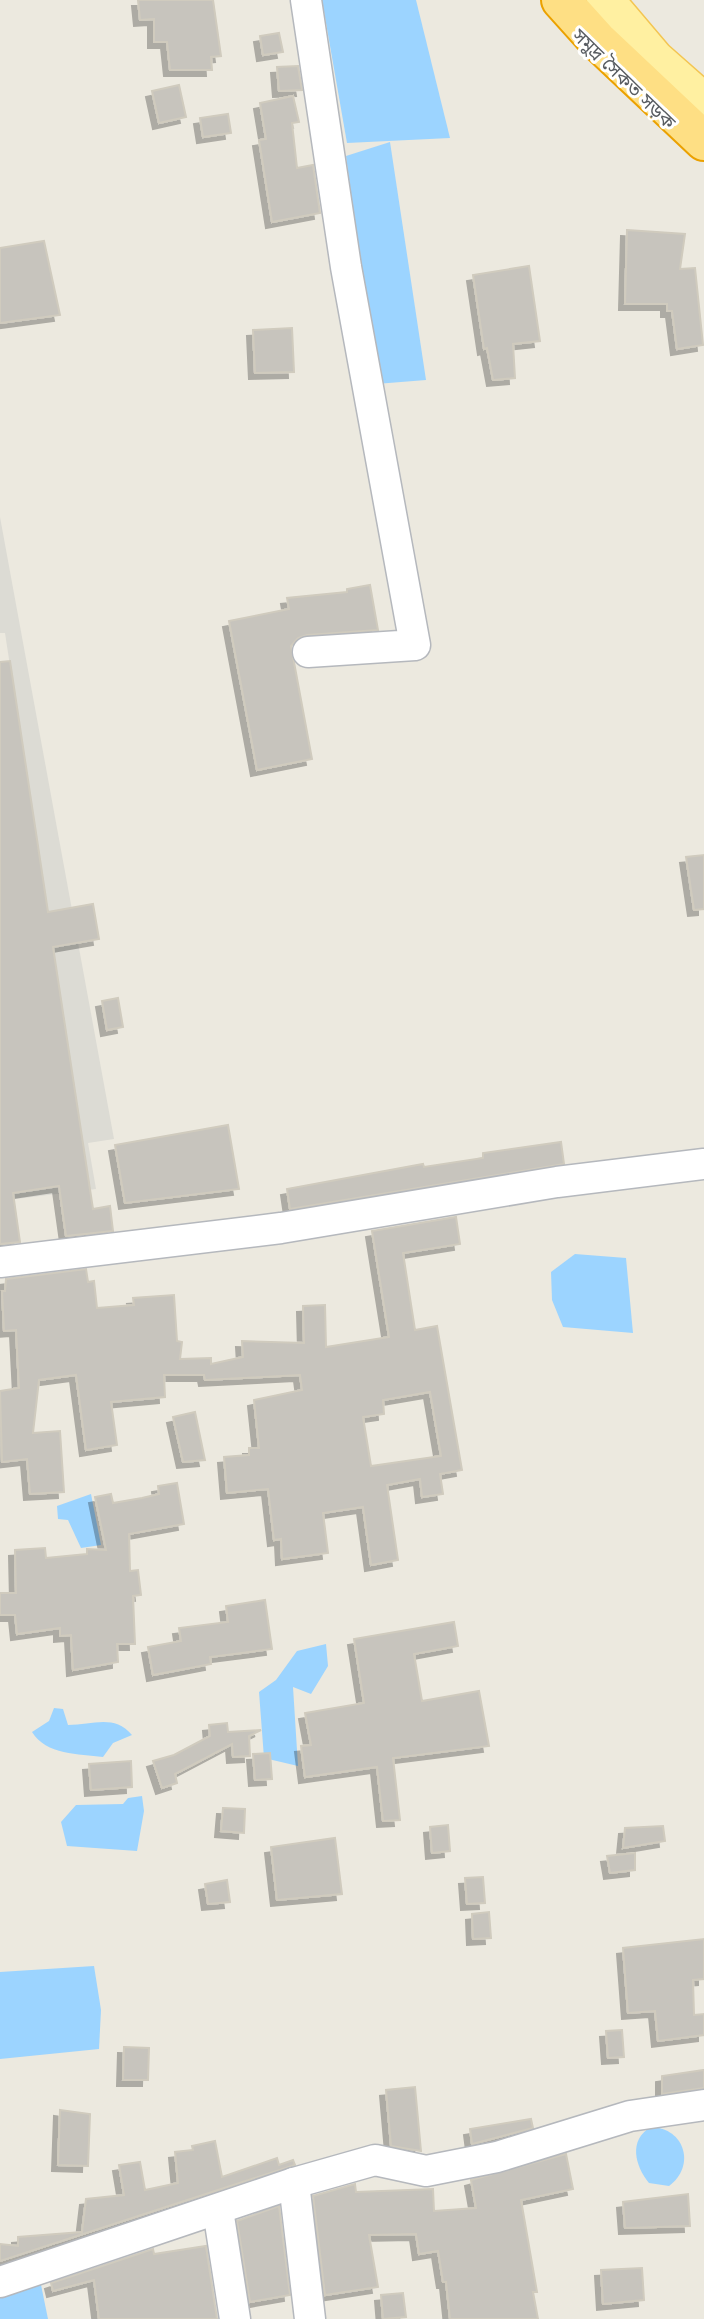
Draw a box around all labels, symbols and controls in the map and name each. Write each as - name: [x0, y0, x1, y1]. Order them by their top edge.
- street label: সমুদ্র সৈকত সড়ক: [567, 23, 681, 134]

